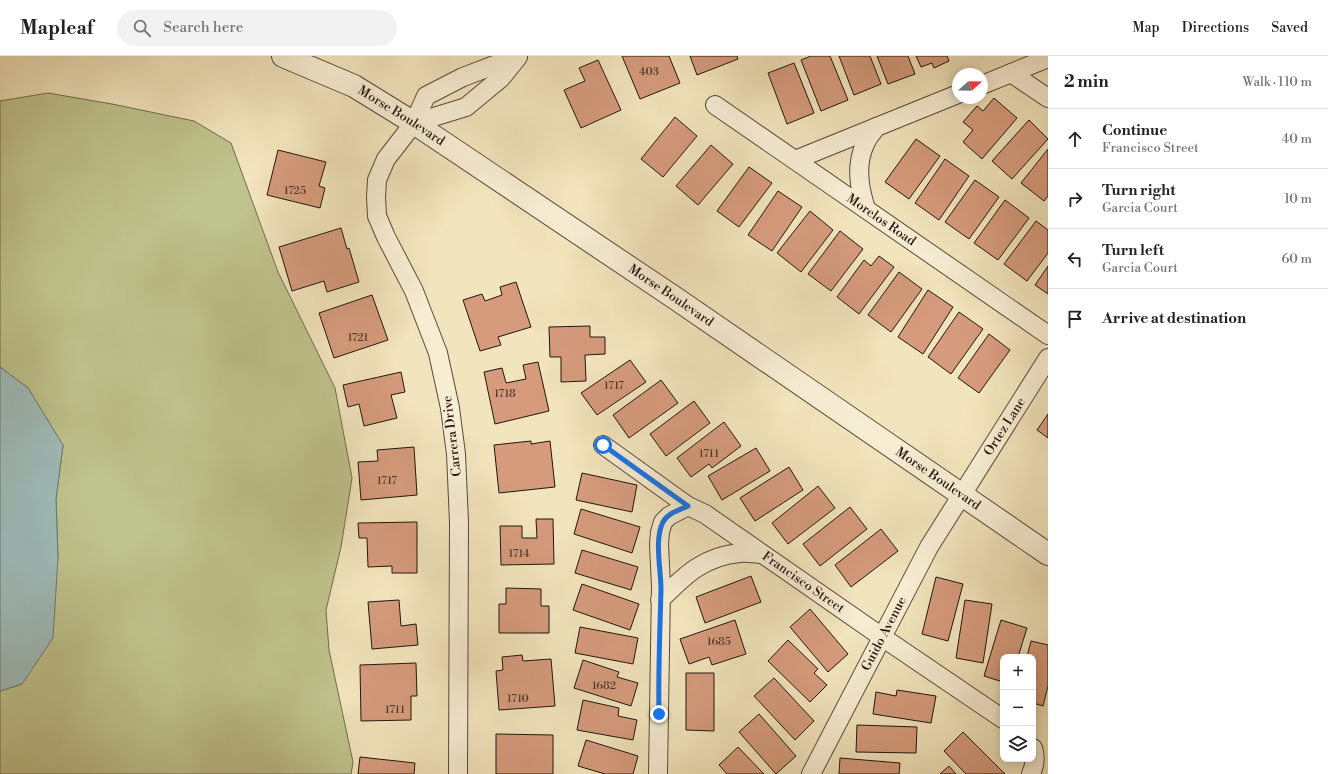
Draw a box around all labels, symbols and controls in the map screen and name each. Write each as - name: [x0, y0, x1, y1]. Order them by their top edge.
- search box: [117, 10, 397, 46]
- text: Mapleaf: [20, 16, 93, 40]
- icon: search: [131, 17, 153, 39]
- text: Search here: [163, 18, 243, 37]
- text: Map: [1132, 19, 1160, 37]
- text: Directions: [1182, 19, 1249, 37]
- text: Saved: [1271, 19, 1308, 37]
- house number: 403: [639, 65, 659, 79]
- north arrow: [952, 68, 988, 104]
- text: 2 min: [1064, 71, 1109, 93]
- text: Walk · 110 m: [1242, 74, 1312, 90]
- street label: Morse Boulevard: [355, 82, 448, 150]
- text: Continue: [1102, 121, 1167, 140]
- icon: ahead: [1064, 128, 1086, 150]
- text: 40 m: [1282, 131, 1312, 147]
- text: Francisco Street: [1102, 140, 1199, 156]
- text: Turn right: [1102, 181, 1176, 200]
- house number: 1725: [284, 184, 306, 198]
- icon: right: [1064, 188, 1086, 210]
- street label: Morelos Road: [843, 190, 919, 250]
- text: 10 m: [1284, 191, 1312, 207]
- text: Garcia Court: [1102, 200, 1178, 216]
- text: Turn left: [1102, 241, 1164, 260]
- icon: left: [1064, 248, 1086, 270]
- text: 60 m: [1281, 251, 1312, 267]
- text: Garcia Court: [1102, 260, 1178, 276]
- street label: Morse Boulevard: [625, 261, 717, 330]
- icon: arrive: [1064, 308, 1086, 330]
- text: Arrive at destination: [1102, 309, 1246, 328]
- house number: 1721: [348, 331, 369, 345]
- house number: 1717: [604, 379, 624, 393]
- house number: 1718: [494, 387, 516, 401]
- street label: Carrera Drive: [439, 394, 465, 477]
- street label: Ortez Lane: [980, 394, 1029, 459]
- route start: [594, 436, 612, 454]
- street label: Morse Boulevard: [893, 444, 984, 514]
- house number: 1711: [699, 447, 719, 461]
- house number: 1717: [377, 474, 397, 488]
- house number: 1714: [509, 547, 530, 561]
- street label: Francisco Street: [759, 548, 848, 617]
- street label: Guido Avenue: [858, 594, 910, 674]
- house number: 1685: [707, 635, 731, 649]
- map controls: [1000, 654, 1036, 762]
- button: +: [1000, 654, 1036, 690]
- house number: 1682: [592, 679, 616, 693]
- button: −: [1000, 690, 1036, 726]
- house number: 1710: [507, 692, 529, 706]
- house number: 1711: [385, 703, 405, 717]
- route end: [650, 705, 668, 723]
- button: layers: [1000, 726, 1036, 762]

